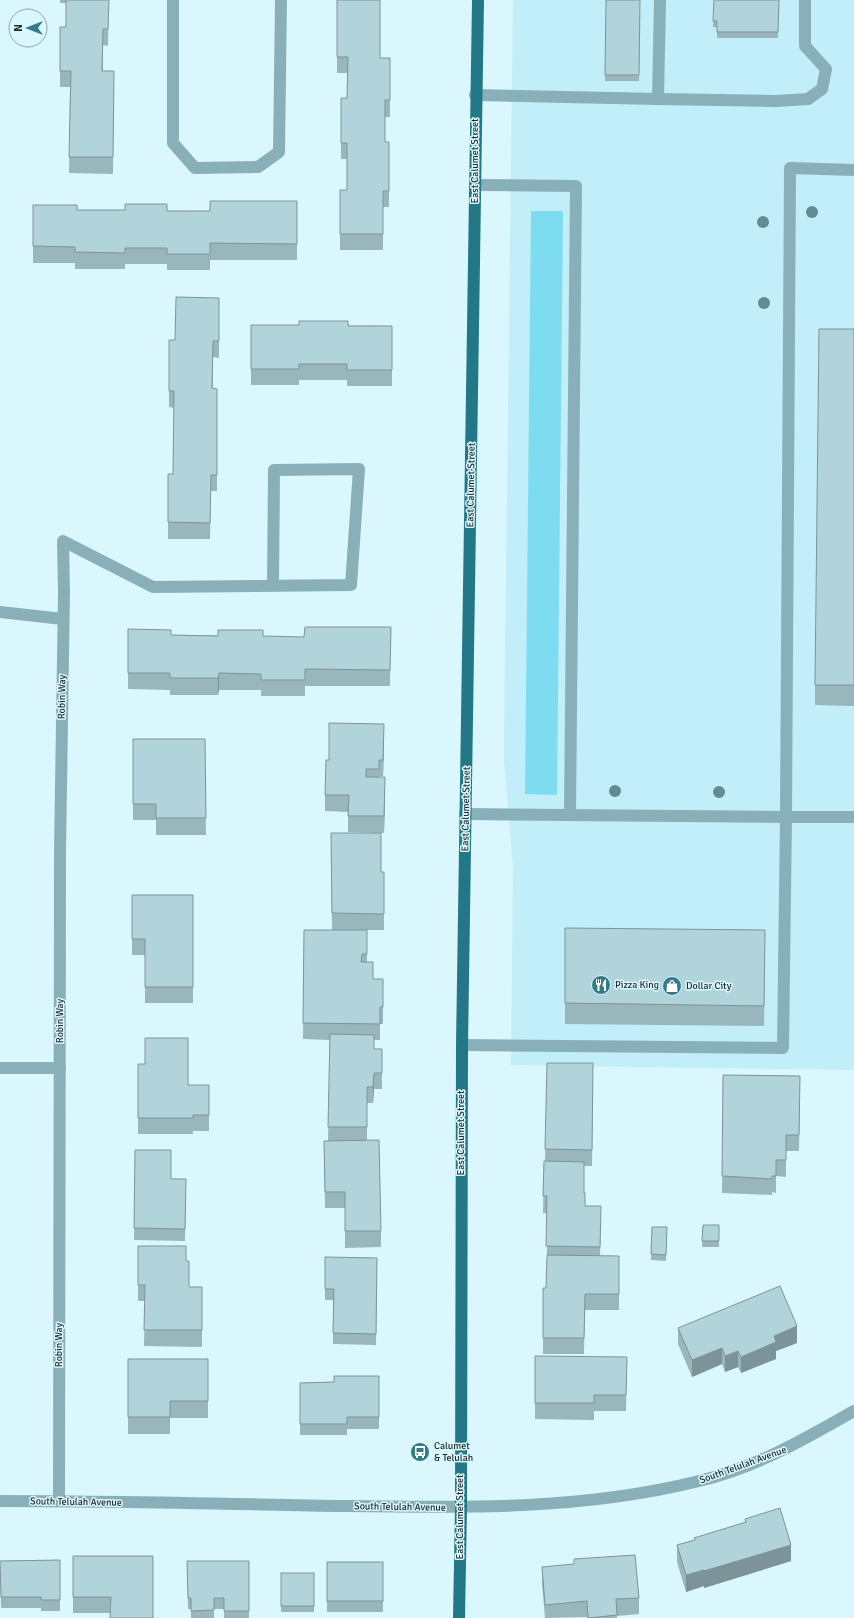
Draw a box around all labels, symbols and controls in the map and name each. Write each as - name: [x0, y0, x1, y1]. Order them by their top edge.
- north arrow: [8, 8, 48, 48]
- text: N: [12, 24, 25, 32]
- street label: East Calumet Street: [469, 118, 481, 203]
- street label: East Calumet Street: [464, 442, 478, 527]
- street label: Robin Way: [56, 674, 68, 719]
- street label: East Calumet Street: [459, 766, 473, 851]
- restaurant icon: Pizza King: [590, 974, 612, 996]
- shop icon: Dollar City: [661, 975, 683, 997]
- place label: Pizza King: [615, 979, 659, 991]
- place label: Dollar City: [686, 980, 732, 992]
- street label: Robin Way: [54, 998, 66, 1043]
- street label: East Calumet Street: [455, 1090, 467, 1175]
- street label: Robin Way: [53, 1322, 65, 1367]
- place label: Calumet & Telulah: [434, 1440, 473, 1464]
- bus stop icon: Calumet & Telulah: [409, 1441, 431, 1463]
- street label: South Telulah Avenue: [698, 1444, 788, 1486]
- street label: East Calumet Street: [454, 1474, 466, 1559]
- street label: South Telulah Avenue: [30, 1495, 122, 1509]
- street label: South Telulah Avenue: [354, 1500, 446, 1514]

